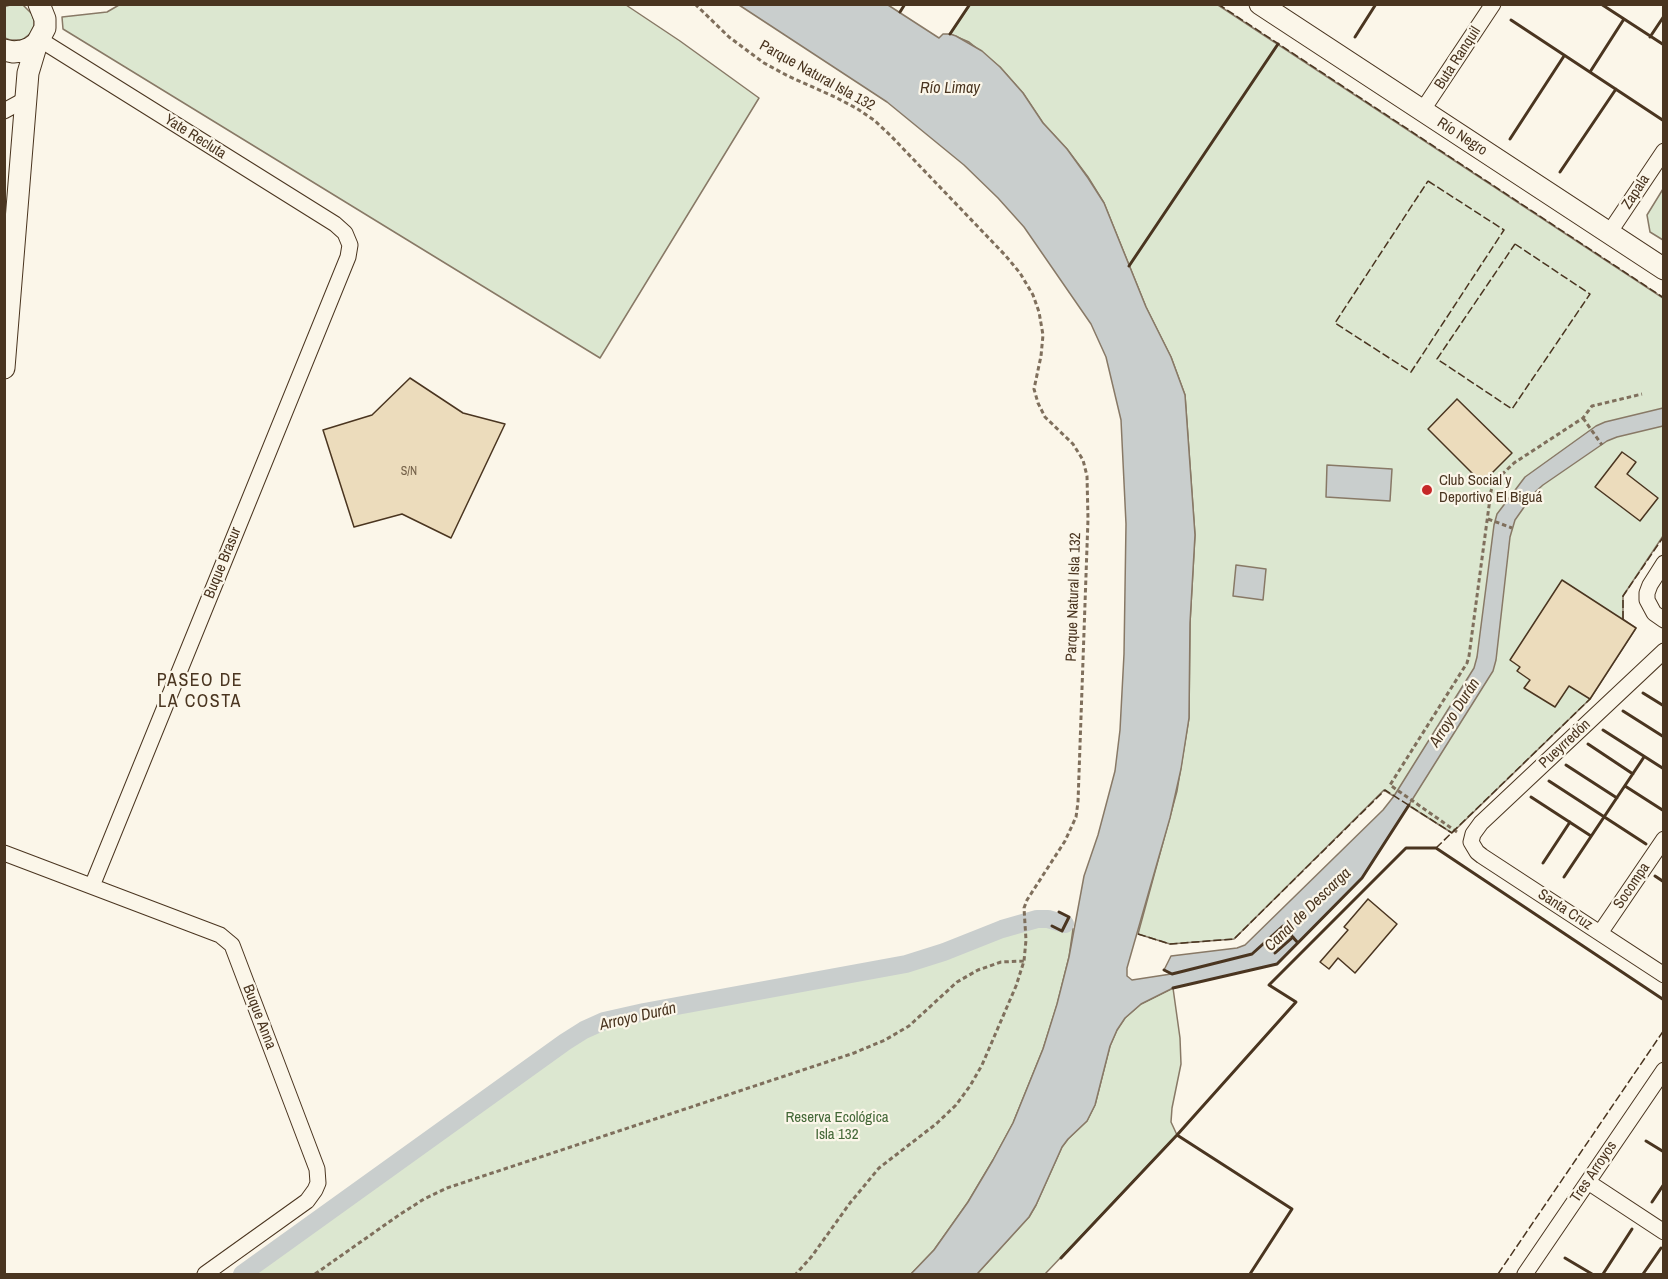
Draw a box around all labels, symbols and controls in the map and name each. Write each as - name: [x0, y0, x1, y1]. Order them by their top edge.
- street label: Buta Ranquil: [1431, 23, 1485, 93]
- street label: Parque Natural Isla 132: [756, 37, 878, 115]
- water label: Río Limay: [920, 79, 980, 99]
- street label: Yate Recluta: [161, 111, 229, 163]
- street label: Río Negro: [1434, 114, 1490, 160]
- street label: Zapala: [1618, 171, 1654, 213]
- house number: S/N: [401, 465, 417, 479]
- place label: Club Social y Deportivo El Biguá: [1439, 472, 1542, 507]
- marker: Club Social y Deportivo El Biguá: [1420, 483, 1434, 497]
- street label: Buque Brasur: [201, 525, 245, 601]
- street label: Parque Natural Isla 132: [1063, 532, 1085, 662]
- district label: PASEO DE LA COSTA: [157, 670, 243, 712]
- water label: Arroyo Durán: [1426, 675, 1484, 751]
- street label: Pueyrredón: [1536, 716, 1594, 772]
- street label: Socompa: [1610, 859, 1654, 913]
- water label: Canal de Descarga: [1261, 864, 1355, 956]
- street label: Santa Cruz: [1534, 886, 1596, 934]
- street label: Buque Anna: [238, 982, 280, 1052]
- water label: Arroyo Durán: [598, 999, 678, 1035]
- park label: Reserva Ecológica Isla 132: [785, 1109, 889, 1144]
- street label: Tres Arroyos: [1567, 1138, 1621, 1206]

